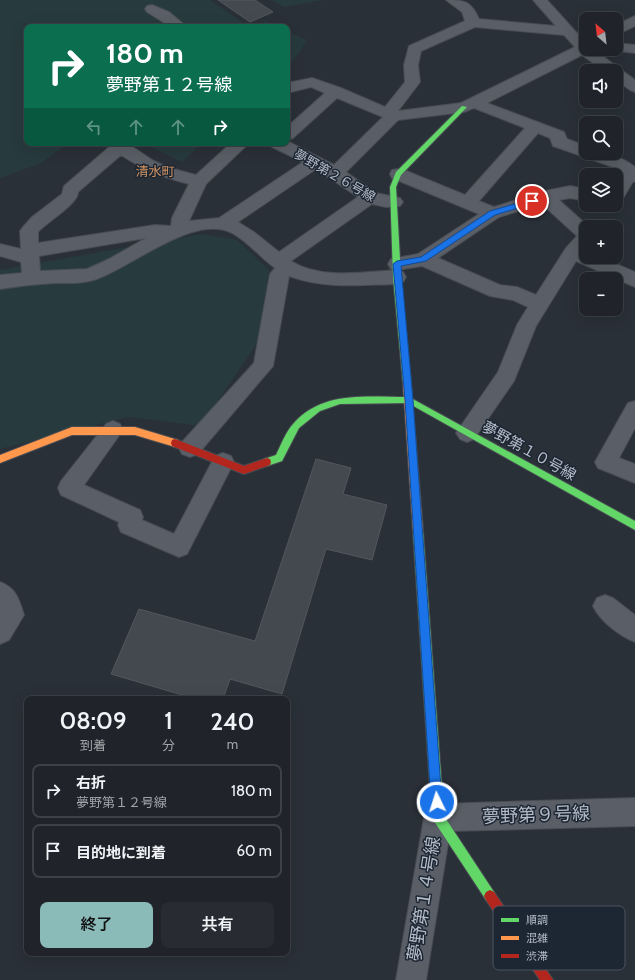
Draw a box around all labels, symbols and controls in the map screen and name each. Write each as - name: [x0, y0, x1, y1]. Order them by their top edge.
- north arrow: [579, 12, 623, 56]
- map controls: [579, 12, 623, 316]
- text: 180 m: [106, 36, 184, 70]
- icon: right: [40, 40, 92, 92]
- button: sound: [579, 64, 623, 108]
- text: 夢野第１２号線: [106, 74, 232, 96]
- icon: left: [83, 116, 105, 138]
- icon: ahead: [125, 116, 147, 138]
- icon: ahead: [167, 116, 189, 138]
- icon: right: [209, 116, 231, 138]
- button: search: [579, 116, 623, 160]
- street label: 夢野第２６号線: [292, 145, 378, 205]
- district label: 清水町: [135, 163, 175, 179]
- button: layers: [579, 168, 623, 212]
- pin: [515, 184, 549, 218]
- icon: arrive: [521, 190, 543, 212]
- button: +: [579, 220, 623, 264]
- button: −: [579, 272, 623, 316]
- street label: 夢野第１０号線: [479, 418, 579, 484]
- text: 08:09: [59, 706, 126, 735]
- text: 1: [164, 706, 173, 735]
- text: 240: [210, 707, 254, 736]
- text: m: [227, 736, 238, 752]
- text: 到着: [80, 737, 106, 753]
- text: 分: [162, 737, 175, 753]
- text: 右折: [76, 774, 106, 792]
- icon: right: [42, 780, 64, 802]
- position arrow: [416, 781, 458, 823]
- text: 180 m: [231, 782, 272, 800]
- text: 夢野第１２号線: [76, 794, 167, 810]
- street label: 夢野第９号線: [482, 802, 590, 828]
- street label: 夢野第１４号線: [403, 835, 445, 963]
- icon: arrive: [42, 840, 64, 862]
- text: 60 m: [236, 842, 272, 860]
- text: 目的地に到着: [76, 844, 166, 862]
- button: 終了: [40, 902, 153, 948]
- button: 共有: [161, 902, 274, 948]
- legend: [493, 906, 625, 970]
- text: 順調: [526, 913, 548, 927]
- text: 混雑: [526, 931, 548, 945]
- text: 渋滞: [526, 949, 548, 963]

